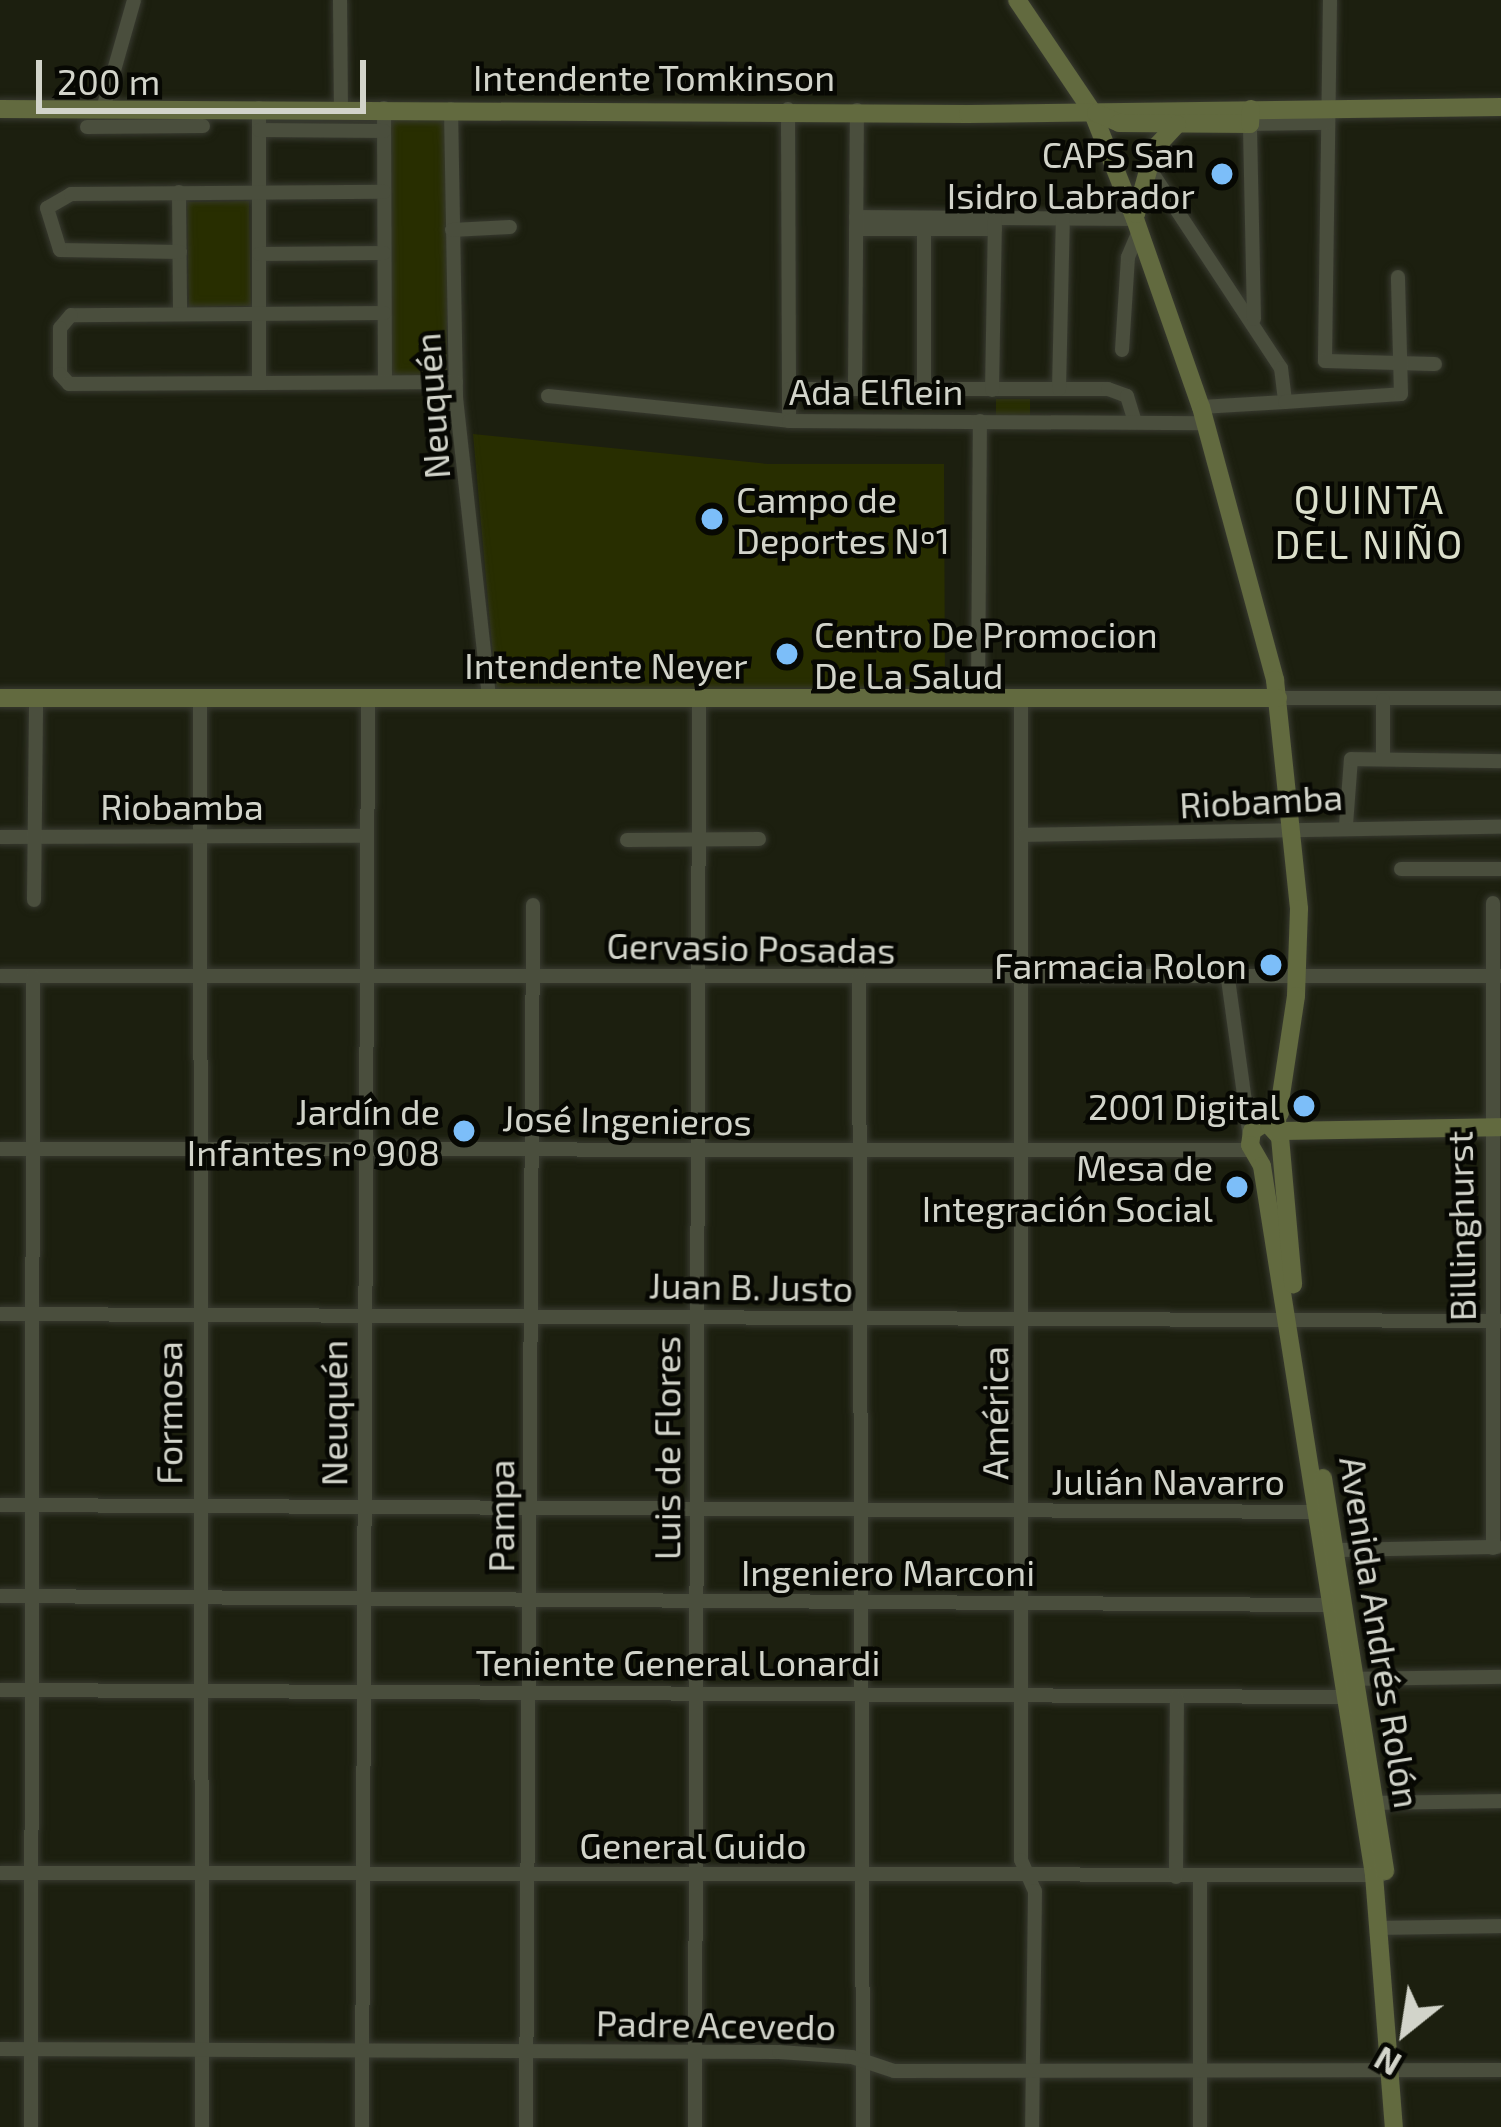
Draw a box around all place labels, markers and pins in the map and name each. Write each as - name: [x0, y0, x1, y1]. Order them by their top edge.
- place label: CAPS San Isidro Labrador: [947, 131, 1195, 216]
- marker: CAPS San Isidro Labrador: [1206, 158, 1238, 190]
- place label: Campo de Deportes Nº1: [736, 476, 950, 561]
- marker: Campo de Deportes Nº1: [699, 506, 725, 532]
- place label: Centro De Promocion De La Salud: [814, 611, 1158, 696]
- marker: Centro De Promocion De La Salud: [771, 638, 803, 670]
- place label: Farmacia Rolon: [994, 943, 1247, 987]
- marker: Farmacia Rolon: [1258, 952, 1284, 978]
- place label: 2001 Digital: [1088, 1084, 1280, 1128]
- place label: Jardín de Infantes nº 908: [187, 1088, 440, 1173]
- marker: 2001 Digital: [1291, 1093, 1317, 1119]
- marker: Jardín de Infantes nº 908: [451, 1118, 477, 1144]
- place label: Mesa de Integración Social: [922, 1144, 1213, 1229]
- marker: Mesa de Integración Social: [1224, 1174, 1250, 1200]

